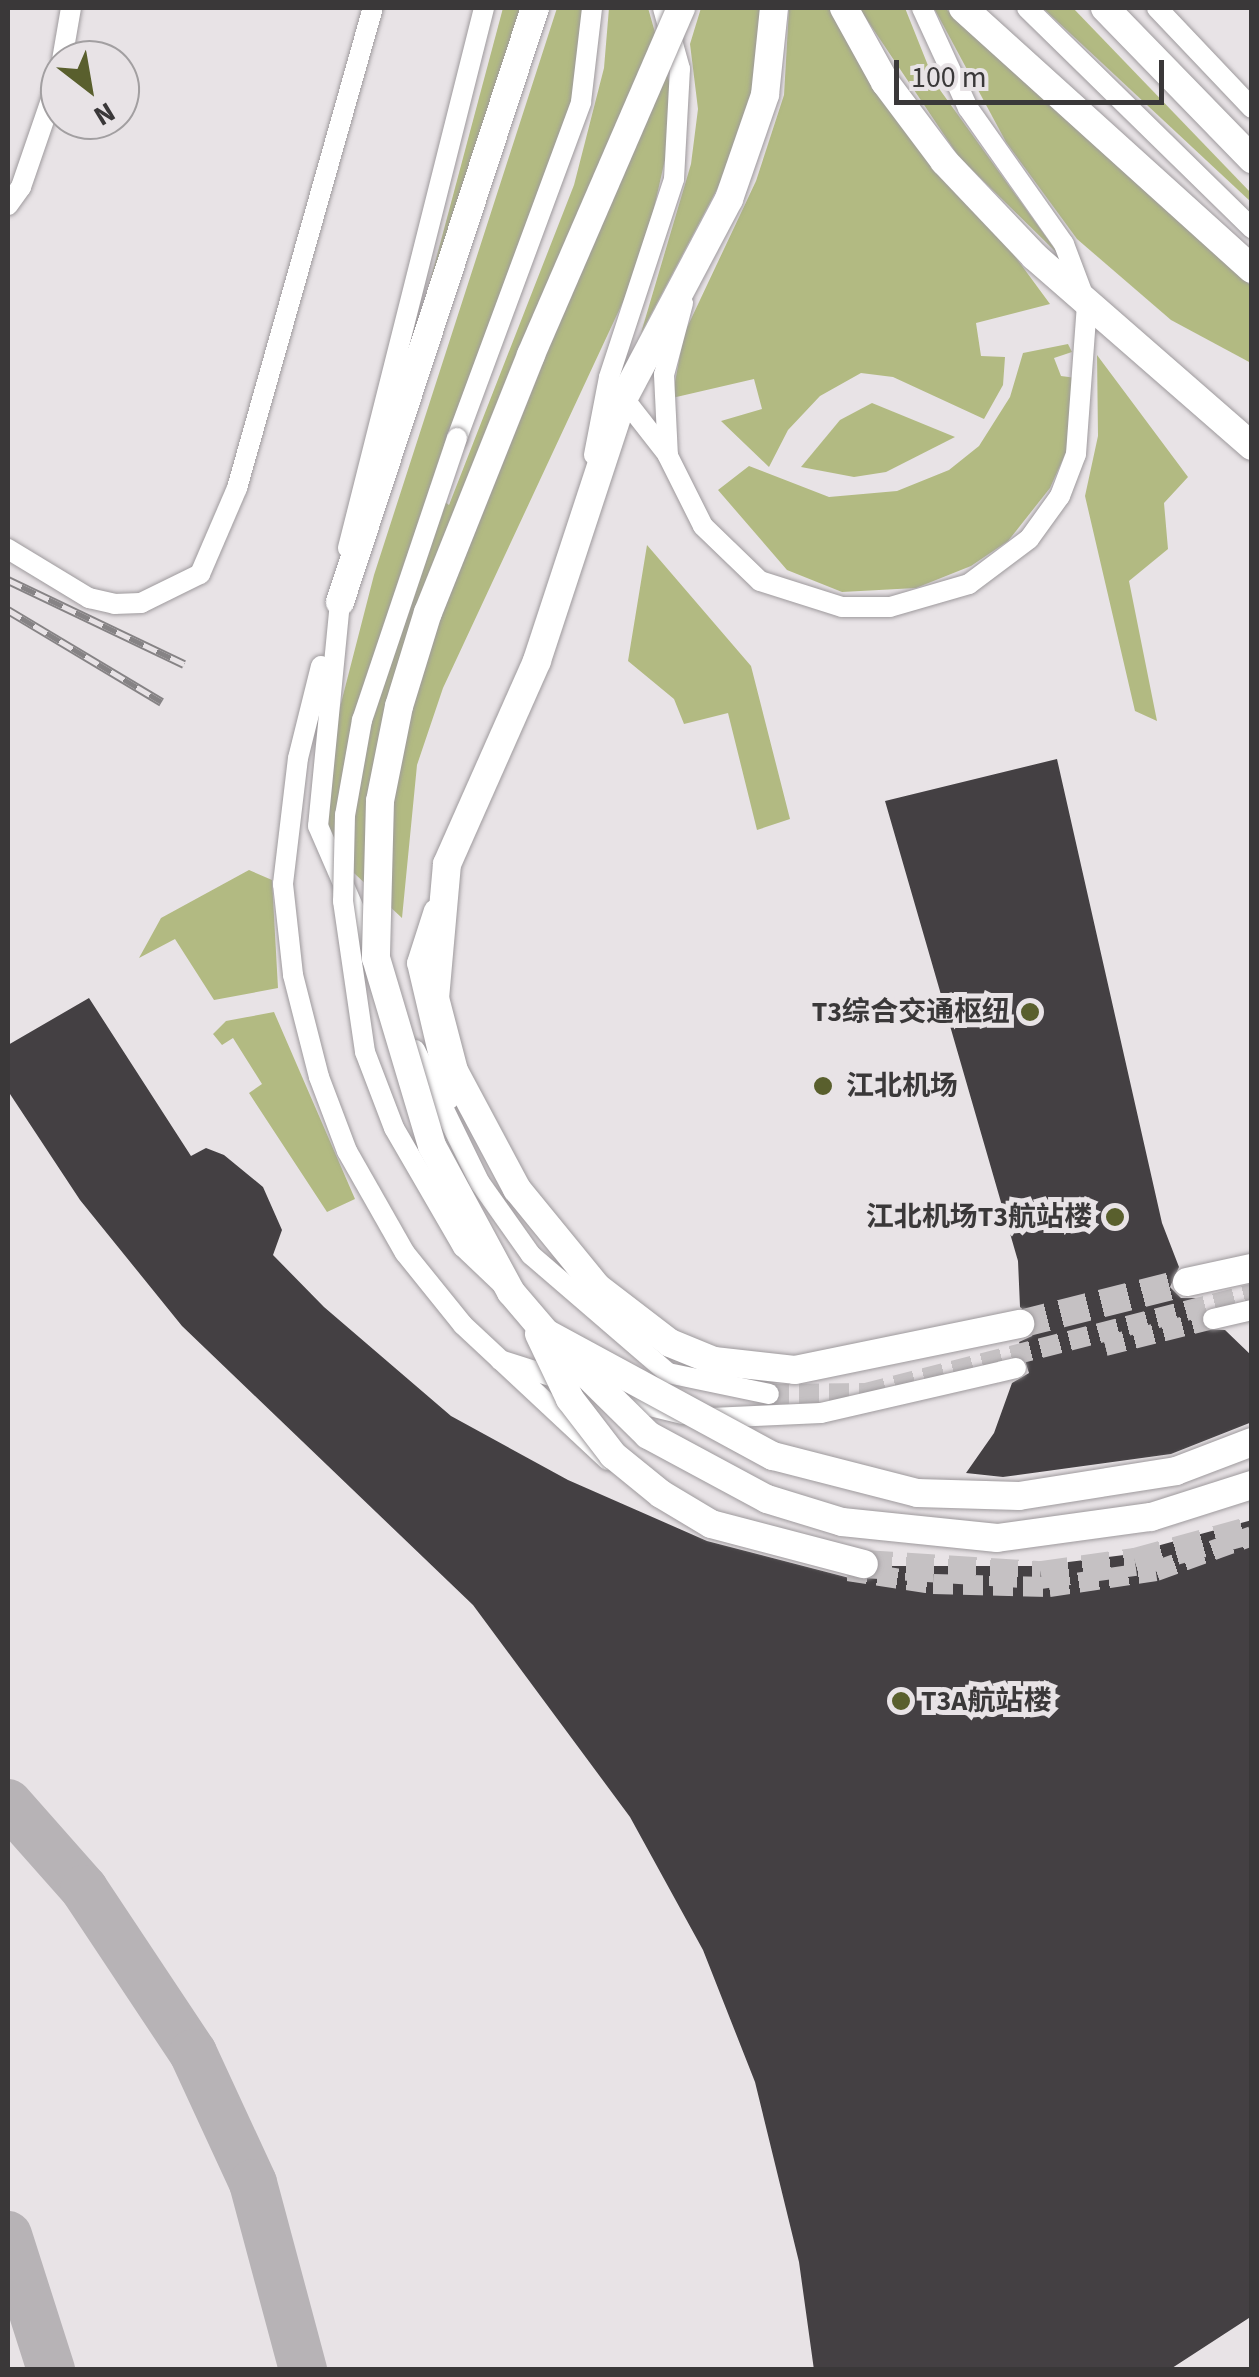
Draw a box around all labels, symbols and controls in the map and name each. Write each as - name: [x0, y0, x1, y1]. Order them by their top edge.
- north arrow: [40, 40, 140, 140]
- scale bar: [899, 40, 1169, 102]
- text: 100 m: [911, 56, 987, 99]
- text: N: [86, 92, 123, 136]
- place label: T3综合交通枢纽: [812, 995, 1010, 1029]
- marker: T3综合交通枢纽: [1019, 1001, 1041, 1023]
- place label: 江北机场: [846, 1069, 958, 1103]
- marker: 江北机场: [810, 1073, 836, 1099]
- place label: 江北机场T3航站楼: [866, 1200, 1092, 1234]
- marker: 江北机场T3航站楼: [1102, 1204, 1128, 1230]
- place label: T3A航站楼: [921, 1684, 1051, 1718]
- marker: T3A航站楼: [890, 1690, 912, 1712]

